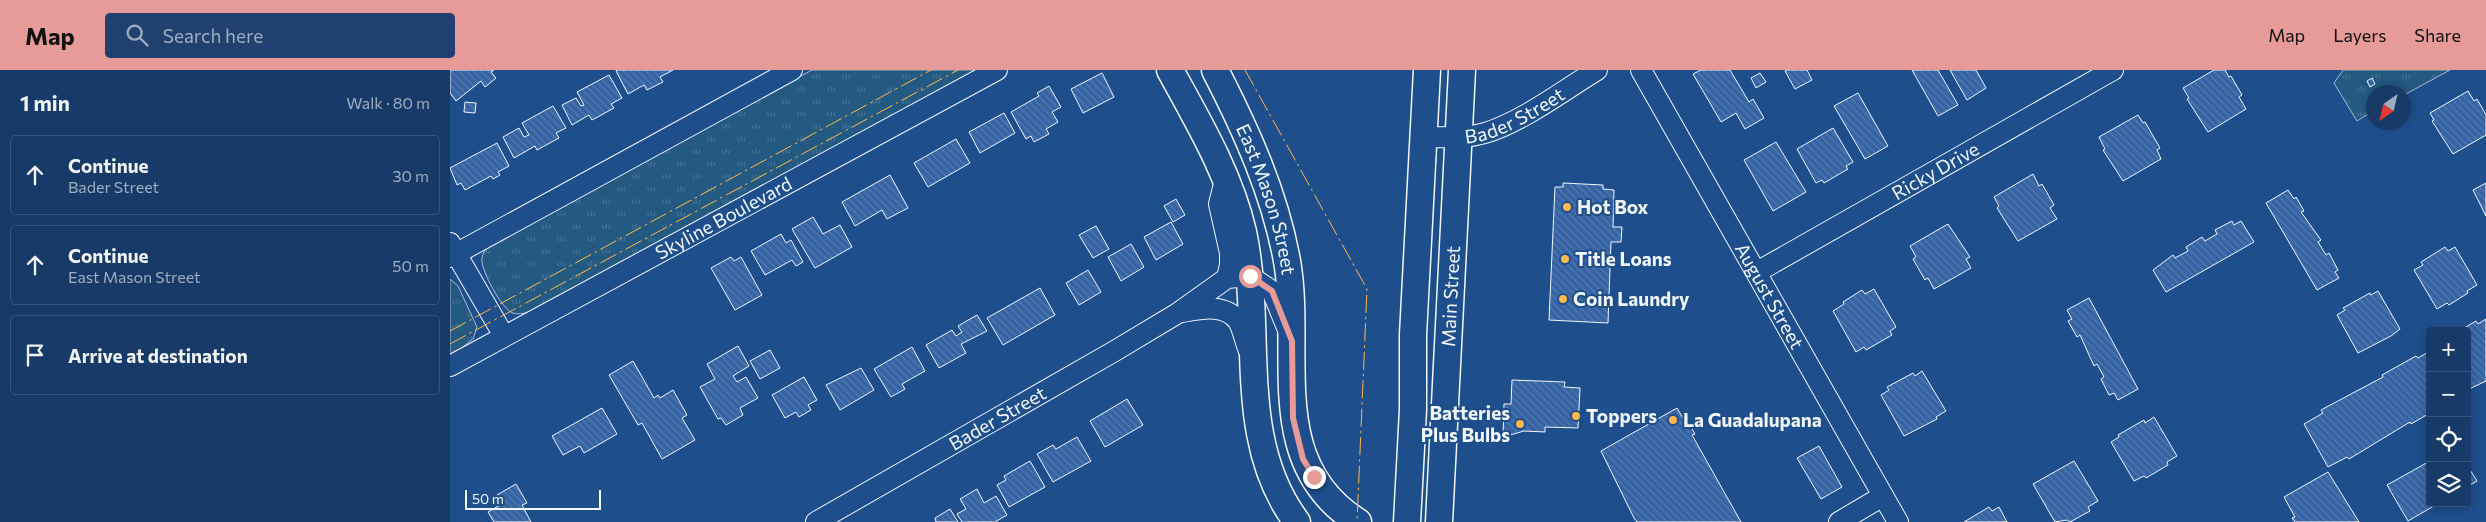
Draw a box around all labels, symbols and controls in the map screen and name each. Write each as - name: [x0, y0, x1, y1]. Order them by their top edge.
- search box: [105, 13, 455, 58]
- text: Map: [25, 21, 75, 50]
- icon: search: [123, 21, 151, 49]
- text: Search here: [163, 24, 263, 47]
- text: Map: [2268, 24, 2305, 46]
- text: Layers: [2333, 24, 2386, 46]
- text: Share: [2414, 24, 2461, 46]
- street label: Bader Street: [1463, 82, 1569, 148]
- north arrow: [2366, 85, 2411, 130]
- text: 1 min: [20, 90, 70, 115]
- text: Walk · 80 m: [346, 93, 430, 112]
- street label: East Mason Street: [1232, 120, 1301, 276]
- street label: Ricky Drive: [1887, 137, 1983, 204]
- text: Continue: [68, 154, 148, 177]
- icon: ahead: [21, 161, 49, 189]
- text: 30 m: [392, 166, 429, 185]
- street label: Skyline Boulevard: [651, 171, 796, 264]
- text: Bader Street: [68, 177, 159, 196]
- place label: Hot Box: [1577, 195, 1649, 218]
- marker: Hot Box: [1561, 201, 1573, 213]
- street label: August Street: [1731, 239, 1809, 353]
- text: Continue: [68, 244, 148, 267]
- street label: Main Street: [1436, 245, 1464, 347]
- place label: Title Loans: [1575, 247, 1672, 270]
- icon: ahead: [21, 251, 49, 279]
- marker: Title Loans: [1559, 253, 1571, 265]
- text: 50 m: [392, 256, 429, 275]
- route start: [1239, 265, 1262, 288]
- text: East Mason Street: [68, 267, 201, 286]
- place label: Coin Laundry: [1573, 287, 1690, 310]
- marker: Coin Laundry: [1557, 293, 1569, 305]
- map controls: [2426, 327, 2471, 507]
- button: +: [2426, 327, 2471, 372]
- icon: arrive: [21, 341, 49, 369]
- text: Arrive at destination: [68, 344, 248, 367]
- button: −: [2426, 372, 2471, 417]
- street label: Bader Street: [944, 381, 1050, 455]
- place label: Batteries Plus Bulbs: [1421, 401, 1510, 446]
- place label: Toppers: [1586, 404, 1657, 427]
- place label: La Guadalupana: [1683, 408, 1822, 431]
- marker: Toppers: [1570, 410, 1582, 422]
- marker: La Guadalupana: [1667, 414, 1679, 426]
- button: locate: [2426, 417, 2471, 462]
- marker: Batteries Plus Bulbs: [1514, 418, 1526, 430]
- button: layers: [2426, 462, 2471, 507]
- route end: [1303, 466, 1326, 489]
- scale bar: [465, 487, 601, 510]
- text: 50 m: [472, 490, 504, 507]

